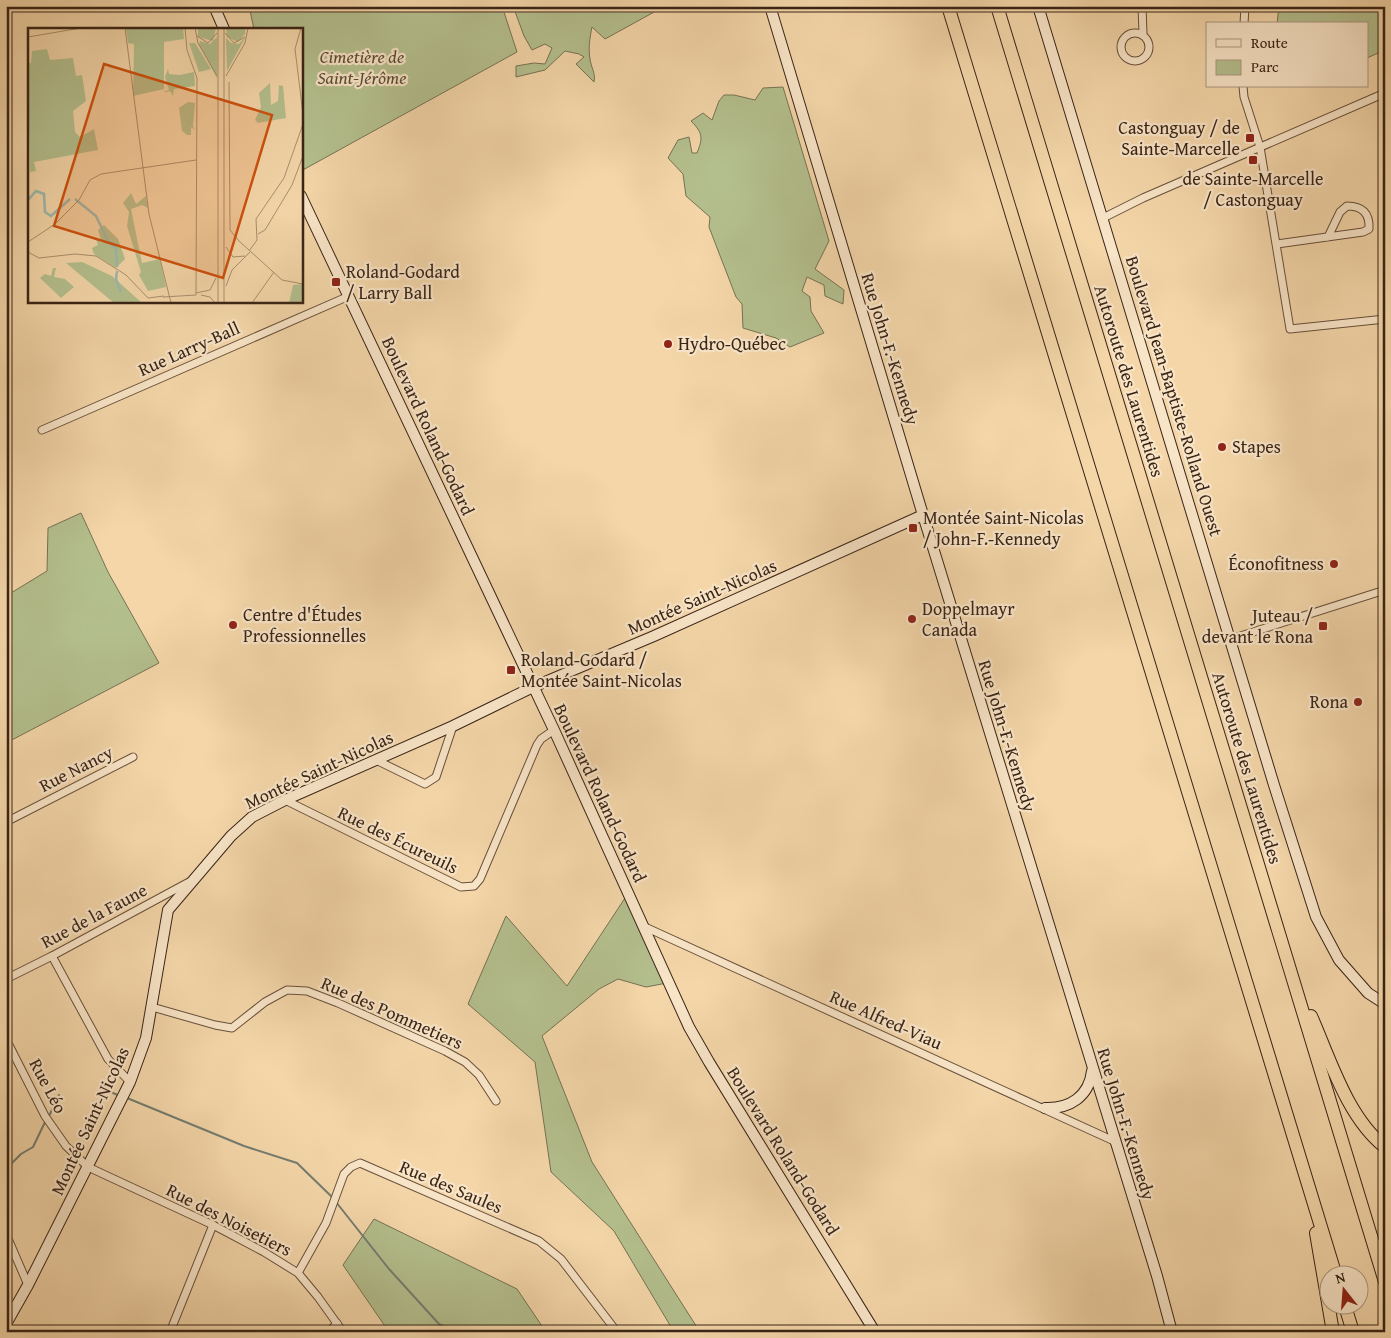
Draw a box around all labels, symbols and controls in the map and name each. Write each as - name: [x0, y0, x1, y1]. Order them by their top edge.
- legend: [1206, 22, 1368, 88]
- inset map: [28, 28, 302, 302]
- text: Route: [1251, 32, 1288, 53]
- park label: Cimetière de Saint-Jérôme: [317, 43, 407, 91]
- text: Parc: [1251, 56, 1279, 77]
- place label: Castonguay / de Sainte-Marcelle: [1118, 114, 1240, 162]
- marker: Castonguay / de Sainte-Marcelle: [1244, 132, 1256, 144]
- marker: de Sainte-Marcelle / Castonguay: [1247, 154, 1259, 166]
- place label: de Sainte-Marcelle / Castonguay: [1183, 165, 1323, 213]
- street label: Boulevard Jean-Baptiste-Rolland Ouest: [1119, 252, 1230, 540]
- place label: Roland-Godard / Larry Ball: [346, 258, 460, 306]
- street label: Rue John-F.-Kennedy: [855, 270, 926, 428]
- marker: Roland-Godard / Larry Ball: [330, 276, 342, 288]
- street label: Autoroute des Laurentides: [1087, 282, 1172, 480]
- street label: Rue Larry-Ball: [134, 314, 244, 383]
- place label: Hydro-Québec: [678, 330, 786, 357]
- street label: Boulevard Roland-Godard: [375, 332, 482, 520]
- marker: Hydro-Québec: [662, 338, 674, 350]
- place label: Stapes: [1232, 433, 1281, 460]
- marker: Stapes: [1216, 441, 1228, 453]
- place label: Montée Saint-Nicolas / John-F.-Kennedy: [923, 504, 1084, 552]
- marker: Montée Saint-Nicolas / John-F.-Kennedy: [907, 522, 919, 534]
- place label: Éconofitness: [1228, 550, 1324, 577]
- street label: Montée Saint-Nicolas: [623, 551, 781, 642]
- marker: Éconofitness: [1328, 558, 1340, 570]
- place label: Doppelmayr Canada: [922, 595, 1015, 643]
- place label: Centre d'Études Professionnelles: [243, 601, 366, 649]
- place label: Juteau / devant le Rona: [1202, 602, 1313, 650]
- marker: Doppelmayr Canada: [906, 613, 918, 625]
- marker: Centre d'Études Professionnelles: [227, 619, 239, 631]
- marker: Juteau / devant le Rona: [1317, 620, 1329, 632]
- place label: Roland-Godard / Montée Saint-Nicolas: [521, 646, 682, 694]
- street label: Rue John-F.-Kennedy: [972, 657, 1043, 815]
- marker: Roland-Godard / Montée Saint-Nicolas: [505, 664, 517, 676]
- street label: Autoroute des Laurentides: [1205, 669, 1290, 867]
- place label: Rona: [1310, 688, 1348, 715]
- marker: Rona: [1352, 696, 1364, 708]
- street label: Boulevard Roland-Godard: [547, 699, 654, 887]
- street label: Montée Saint-Nicolas: [240, 723, 397, 816]
- street label: Rue Nancy: [34, 738, 118, 799]
- street label: Rue des Écureuils: [333, 799, 463, 880]
- street label: Rue de la Faune: [36, 876, 152, 955]
- street label: Rue des Pommetiers: [317, 969, 467, 1056]
- street label: Rue Alfred-Viau: [826, 983, 947, 1057]
- street label: Montée Saint-Nicolas: [43, 1042, 136, 1199]
- street label: Rue John-F.-Kennedy: [1091, 1045, 1162, 1203]
- street label: Rue Léo: [23, 1053, 74, 1118]
- street label: Boulevard Roland-Godard: [720, 1061, 847, 1241]
- street label: Rue des Saules: [396, 1153, 507, 1220]
- street label: Rue des Noisetiers: [162, 1176, 297, 1263]
- north arrow: [1318, 1266, 1368, 1316]
- text: N: [1333, 1266, 1348, 1288]

